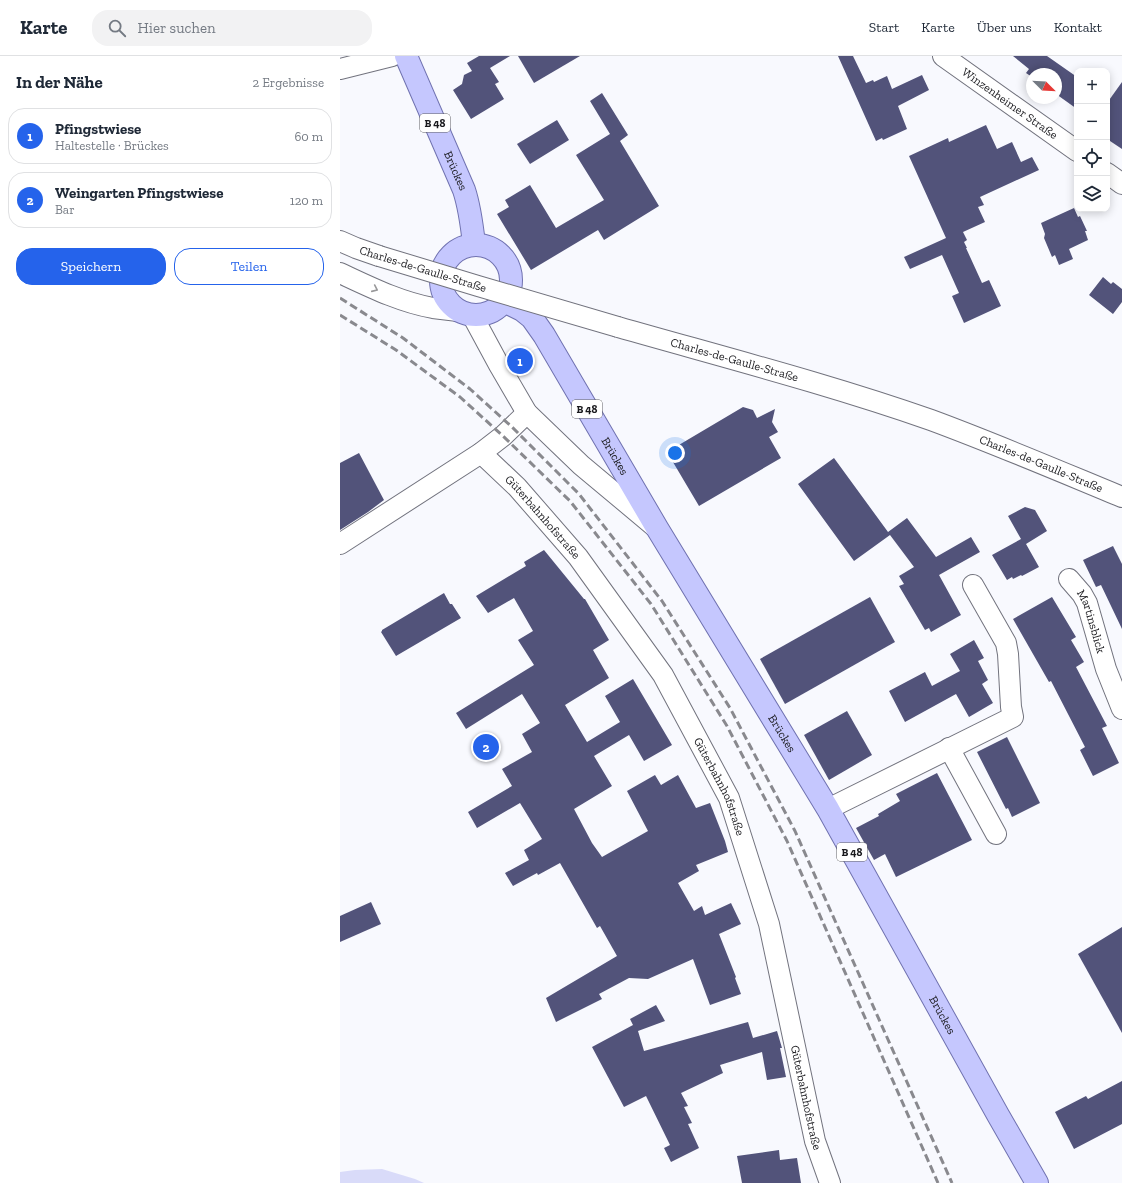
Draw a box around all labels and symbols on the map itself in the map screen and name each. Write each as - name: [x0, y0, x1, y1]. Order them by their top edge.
- street label: Winzenheimer Straße: [959, 65, 1061, 142]
- north arrow: [1026, 68, 1062, 104]
- road number: B 48: [420, 114, 450, 132]
- street label: Brückes: [441, 149, 470, 193]
- street label: Charles-de-Gaulle-Straße: [358, 243, 489, 295]
- one-way arrow: [371, 284, 379, 292]
- street label: Charles-de-Gaulle-Straße: [669, 335, 800, 385]
- pin: 1: [507, 346, 533, 376]
- road number: B 48: [572, 400, 602, 418]
- street label: Charles-de-Gaulle-Straße: [977, 432, 1105, 495]
- street label: Brückes: [598, 435, 631, 478]
- your location: [665, 443, 685, 463]
- street label: Güterbahnhofstraße: [502, 472, 584, 562]
- street label: Martinsblick: [1074, 587, 1108, 656]
- street label: Brückes: [765, 712, 799, 755]
- pin: 2: [473, 732, 499, 762]
- street label: Güterbahnhofstraße: [691, 735, 748, 838]
- road number: B 48: [837, 843, 867, 861]
- street label: Brückes: [926, 993, 959, 1037]
- street label: Güterbahnhofstraße: [788, 1044, 825, 1152]

